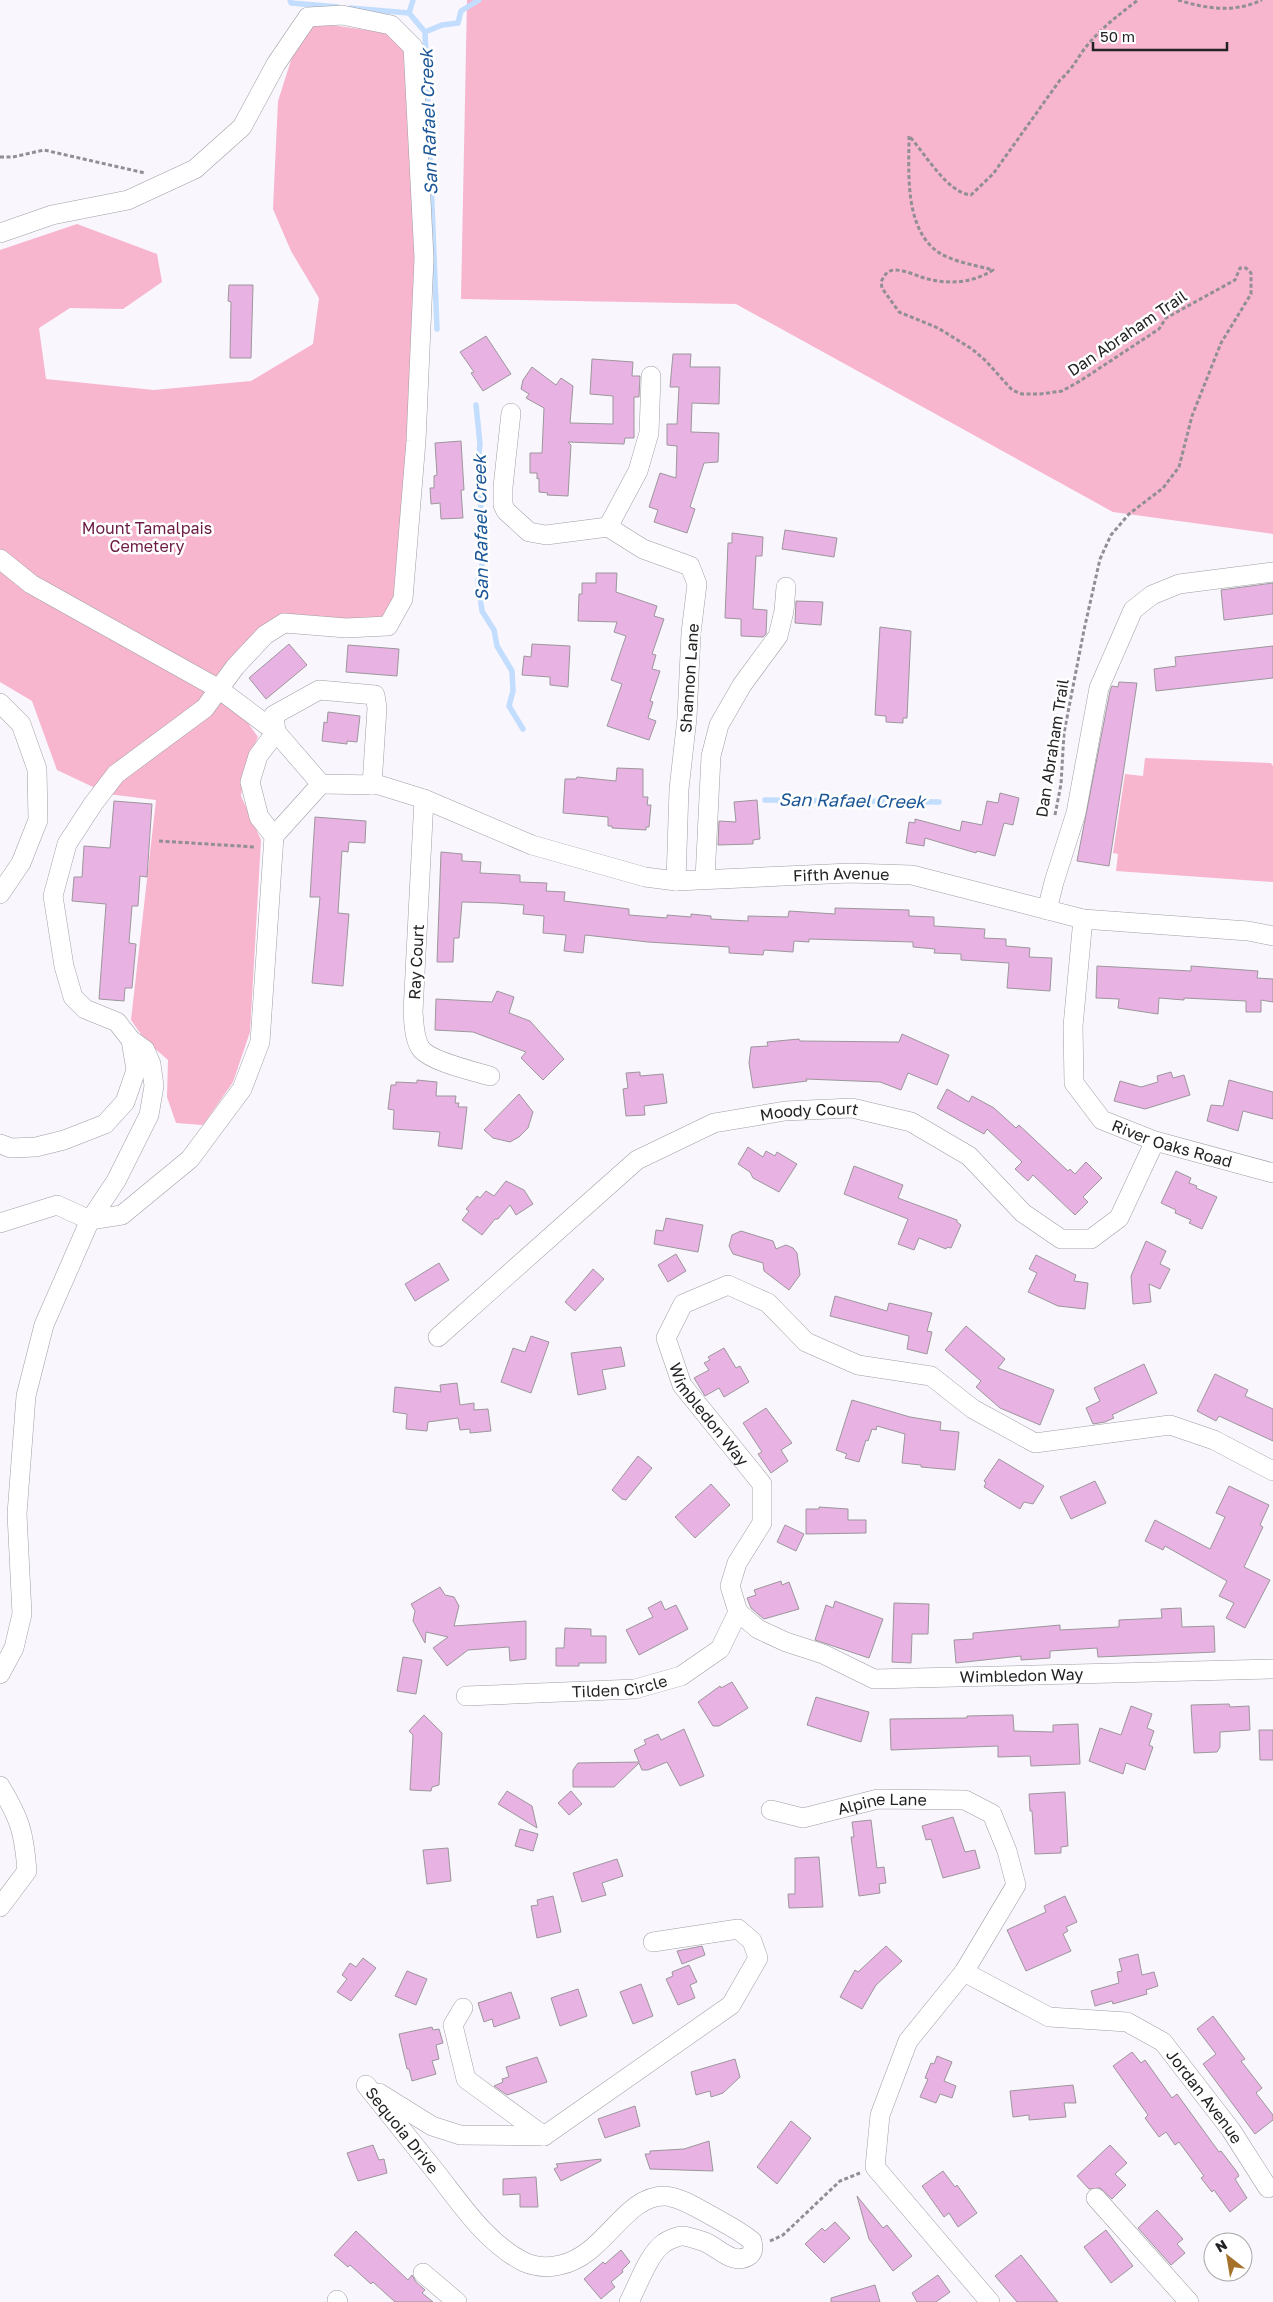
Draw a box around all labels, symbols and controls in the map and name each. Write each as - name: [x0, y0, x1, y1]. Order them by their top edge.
- scale bar: [1093, 20, 1227, 52]
- text: 50 m: [1100, 27, 1135, 45]
- water label: San Rafael Creek: [414, 47, 442, 196]
- street label: Dan Abraham Trail: [1063, 286, 1191, 380]
- water label: San Rafael Creek: [468, 453, 492, 602]
- park label: Mount Tamalpais Cemetery: [82, 518, 212, 556]
- street label: Shannon Lane: [675, 623, 703, 733]
- street label: Dan Abraham Trail: [1031, 677, 1073, 819]
- water label: San Rafael Creek: [778, 788, 927, 812]
- street label: Fifth Avenue: [793, 863, 890, 886]
- street label: Ray Court: [404, 924, 428, 1000]
- street label: Moody Court: [758, 1098, 861, 1125]
- street label: River Oaks Road: [1109, 1115, 1234, 1171]
- street label: Wimbledon Way: [665, 1360, 753, 1470]
- street label: Wimbledon Way: [959, 1664, 1084, 1687]
- street label: Tilden Circle: [571, 1670, 670, 1702]
- street label: Alpine Lane: [835, 1789, 927, 1819]
- street label: Jordan Avenue: [1162, 2045, 1247, 2147]
- street label: Sequoia Drive: [361, 2083, 443, 2178]
- north arrow: [1203, 2232, 1253, 2282]
- text: N: [1212, 2235, 1230, 2255]

